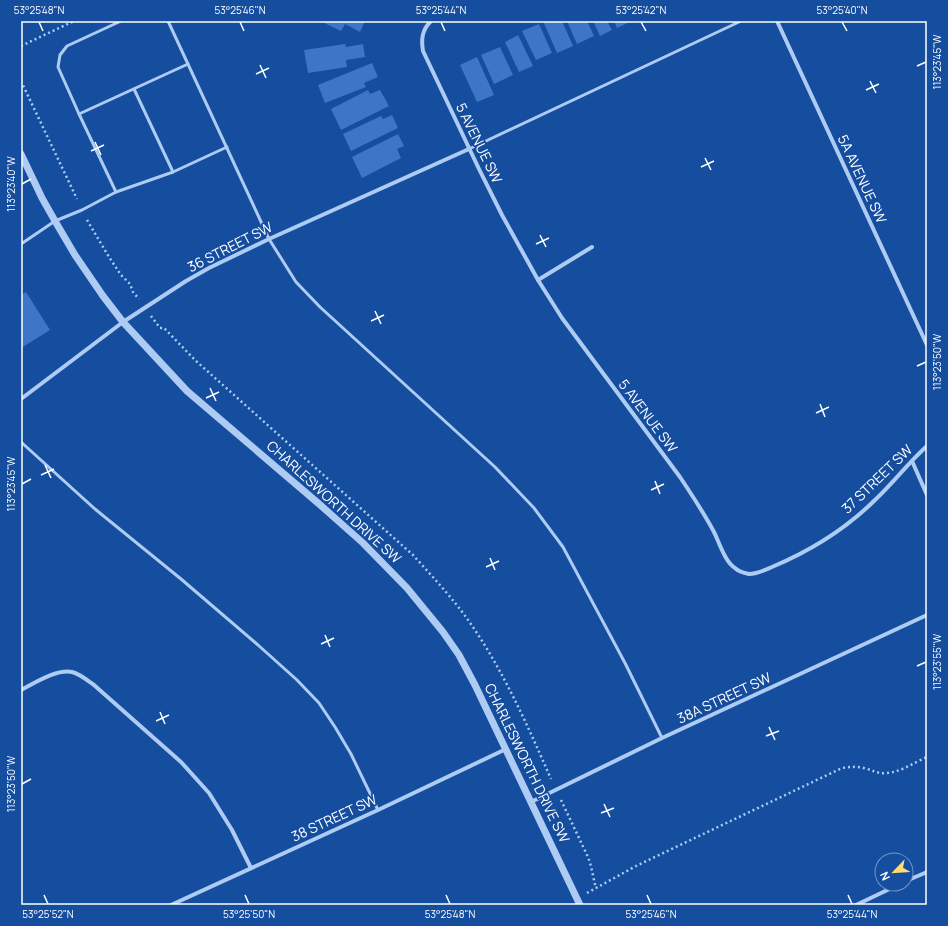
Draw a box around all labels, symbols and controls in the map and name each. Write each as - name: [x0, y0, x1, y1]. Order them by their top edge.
- text: 53°25'48"N: [14, 3, 64, 17]
- text: 53°25'46"N: [214, 3, 266, 17]
- text: 53°25'44"N: [416, 3, 466, 17]
- text: 53°25'42"N: [616, 3, 666, 17]
- text: 53°25'40"N: [817, 3, 868, 17]
- text: 113°23'45"W: [930, 34, 944, 89]
- street label: 5 AVENUE SW: [452, 100, 507, 186]
- street label: 5A AVENUE SW: [834, 131, 891, 226]
- text: 113°23'40"W: [4, 156, 18, 212]
- street label: 36 STREET SW: [184, 217, 276, 276]
- text: 113°23'50"W: [930, 333, 944, 390]
- street label: 5 AVENUE SW: [615, 375, 682, 456]
- street label: CHARLESWORTH DRIVE SW: [263, 436, 406, 567]
- street label: 37 STREET SW: [837, 440, 916, 517]
- text: 113°23'45"W: [4, 456, 18, 511]
- text: 113°23'55"W: [930, 633, 944, 690]
- street label: 38A STREET SW: [674, 667, 774, 728]
- street label: CHARLESWORTH DRIVE SW: [481, 680, 574, 846]
- text: 113°23'50"W: [4, 755, 18, 812]
- street label: 38 STREET SW: [288, 789, 380, 846]
- north arrow: [874, 852, 914, 892]
- text: N: [876, 870, 893, 883]
- text: 53°25'52"N: [22, 907, 74, 921]
- text: 53°25'50"N: [223, 907, 275, 921]
- text: 53°25'48"N: [425, 907, 475, 921]
- text: 53°25'46"N: [625, 907, 677, 921]
- text: 53°25'44"N: [827, 907, 877, 921]

